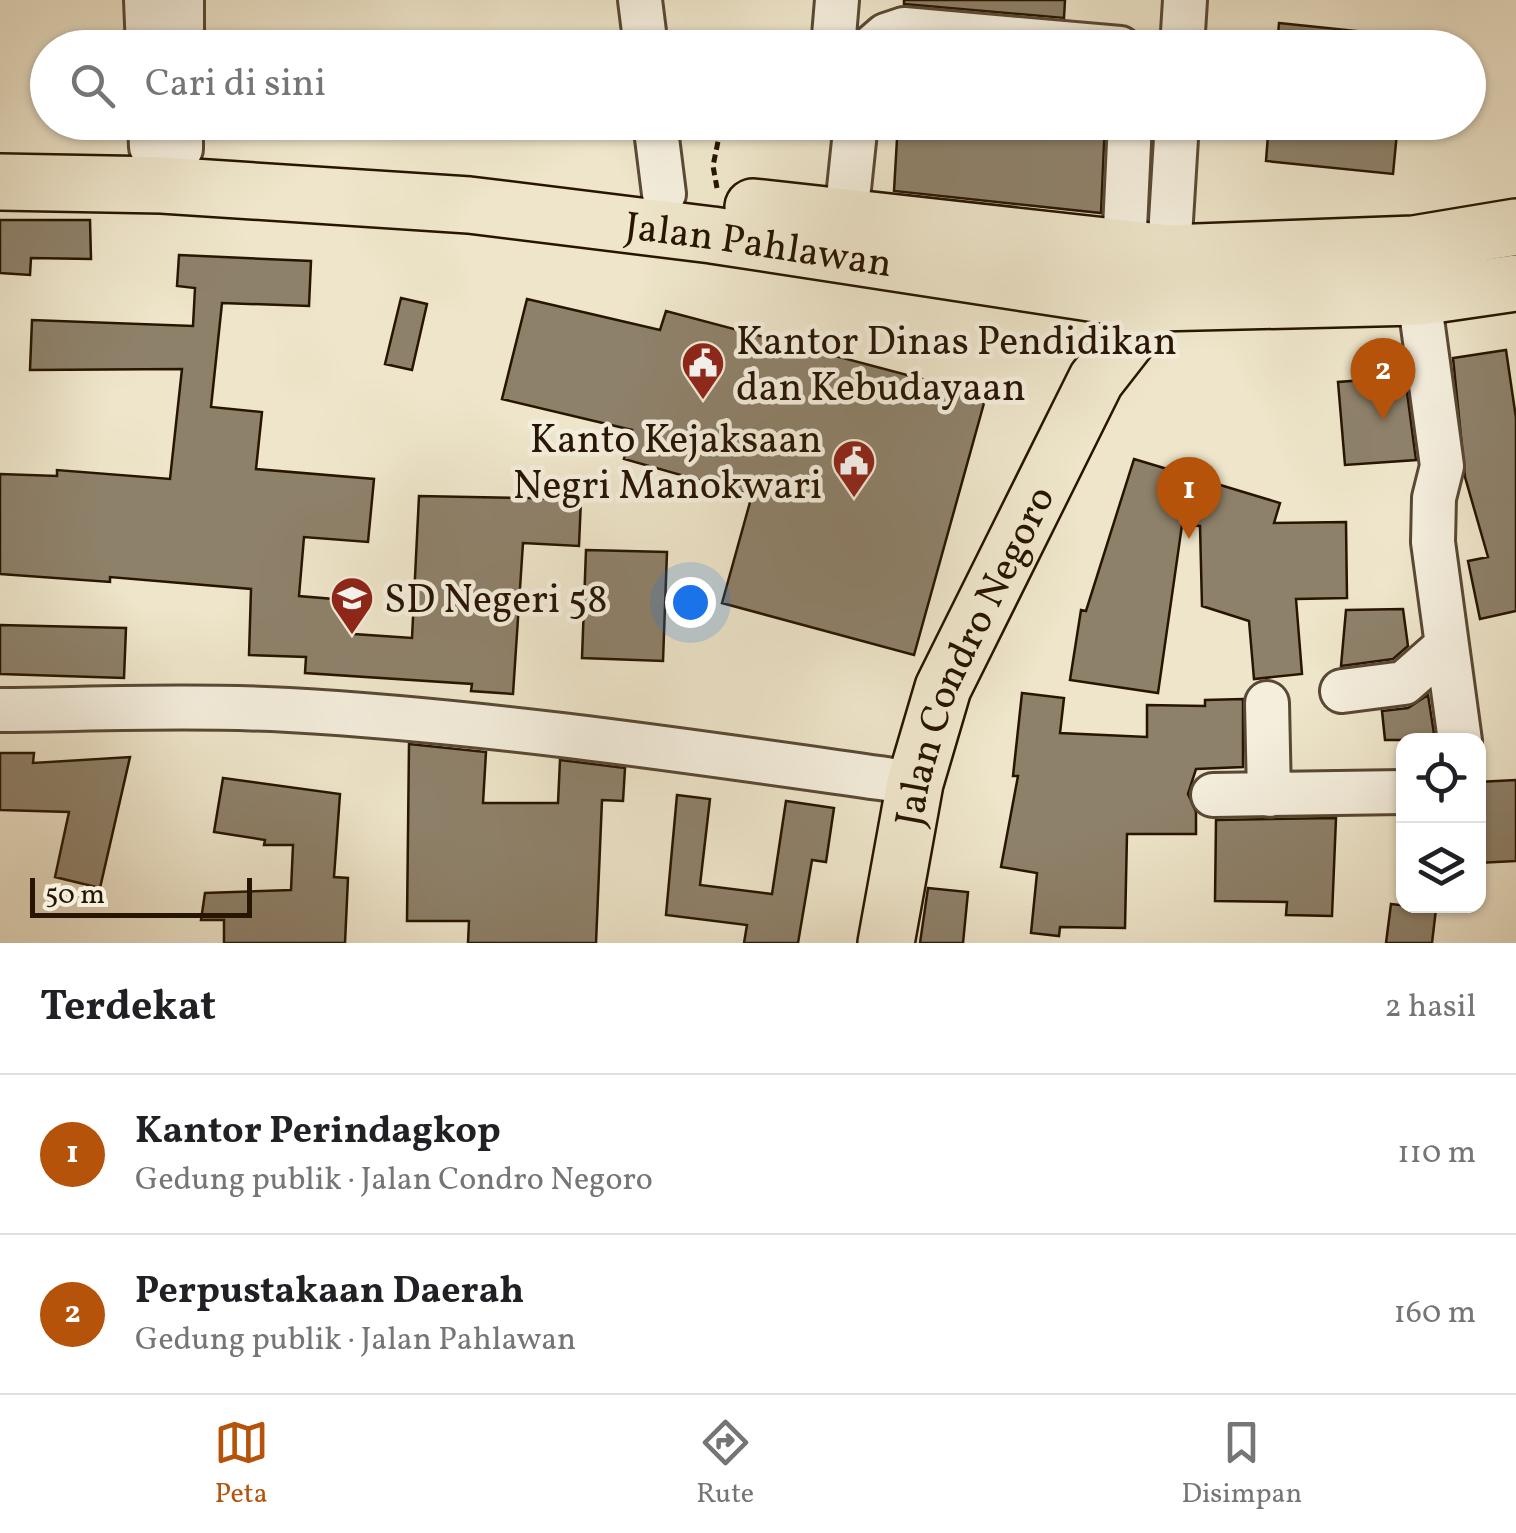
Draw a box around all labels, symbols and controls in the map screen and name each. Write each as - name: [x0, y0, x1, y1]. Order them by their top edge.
- search box: [30, 30, 1486, 140]
- icon: search: [65, 58, 120, 113]
- text: Cari di sini: [145, 59, 326, 112]
- street label: Jalan Pahlawan: [622, 200, 896, 294]
- place label: Kantor Dinas Pendidikan dan Kebudayaan: [736, 316, 1177, 418]
- pin: 2: [1350, 338, 1416, 420]
- public building icon: Kantor Dinas Pendidikan dan Kebudayaan: [680, 340, 726, 401]
- place label: Kanto Kejaksaan Negri Manokwari: [513, 414, 822, 516]
- public building icon: Kanto Kejaksaan Negri Manokwari: [831, 438, 877, 499]
- pin: 1: [1156, 456, 1222, 539]
- street label: Jalan Condro Negoro: [884, 478, 1071, 831]
- place label: SD Negeri 58: [384, 574, 608, 630]
- school or university icon: SD Negeri 58: [329, 575, 375, 636]
- your location: [665, 577, 716, 628]
- map controls: [1396, 733, 1486, 913]
- button: locate: [1396, 733, 1486, 823]
- button: layers: [1396, 823, 1486, 913]
- scale bar: [30, 873, 252, 918]
- text: 50 m: [45, 876, 105, 915]
- text: Terdekat: [40, 979, 216, 1038]
- text: 2 hasil: [1385, 986, 1476, 1030]
- text: Kantor Perindagkop: [135, 1106, 501, 1159]
- text: 1: [66, 1132, 79, 1176]
- text: 110 m: [1397, 1132, 1476, 1176]
- text: Gedung publik · Jalan Condro Negoro: [135, 1159, 653, 1203]
- text: Perpustakaan Daerah: [135, 1266, 524, 1319]
- text: 2: [64, 1292, 81, 1336]
- text: 160 m: [1393, 1292, 1476, 1336]
- text: Gedung publik · Jalan Pahlawan: [135, 1319, 576, 1363]
- tab: Peta: [214, 1415, 269, 1514]
- tab: Rute: [696, 1415, 754, 1514]
- tab: Disimpan: [1181, 1415, 1302, 1514]

